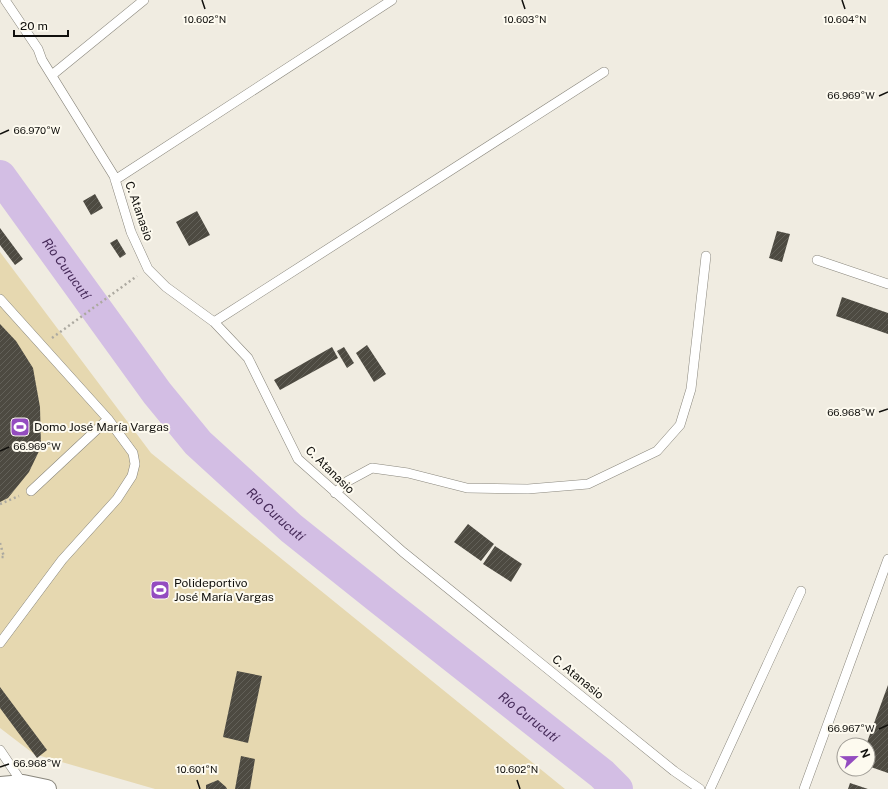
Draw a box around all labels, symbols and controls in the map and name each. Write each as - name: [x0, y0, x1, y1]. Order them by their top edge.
- scale bar: [14, 12, 68, 38]
- text: 10.602°N: [184, 13, 226, 25]
- text: 10.603°N: [503, 13, 547, 25]
- text: 10.604°N: [823, 13, 867, 25]
- text: 20 m: [20, 19, 48, 33]
- text: 66.969°W: [827, 89, 875, 101]
- text: 66.970°W: [14, 124, 61, 136]
- street label: C. Atanasio: [122, 179, 156, 243]
- water label: Río Curucutí: [40, 235, 95, 304]
- text: 66.968°W: [827, 406, 875, 418]
- sports icon: Domo José María Vargas: [9, 416, 31, 438]
- place label: Domo José María Vargas: [34, 420, 169, 434]
- text: 66.969°W: [13, 440, 61, 452]
- street label: C. Atanasio: [303, 443, 357, 497]
- water label: Río Curucutí: [244, 484, 309, 545]
- place label: Polideportivo José María Vargas: [174, 576, 274, 604]
- sports icon: Polideportivo José María Vargas: [149, 579, 171, 601]
- street label: C. Atanasio: [549, 652, 607, 702]
- water label: Río Curucutí: [496, 688, 563, 746]
- text: 66.967°W: [827, 722, 875, 734]
- north arrow: [836, 737, 876, 777]
- text: N: [858, 747, 872, 759]
- text: 66.968°W: [13, 757, 61, 769]
- text: 10.601°N: [177, 763, 217, 775]
- text: 10.602°N: [496, 763, 538, 775]

